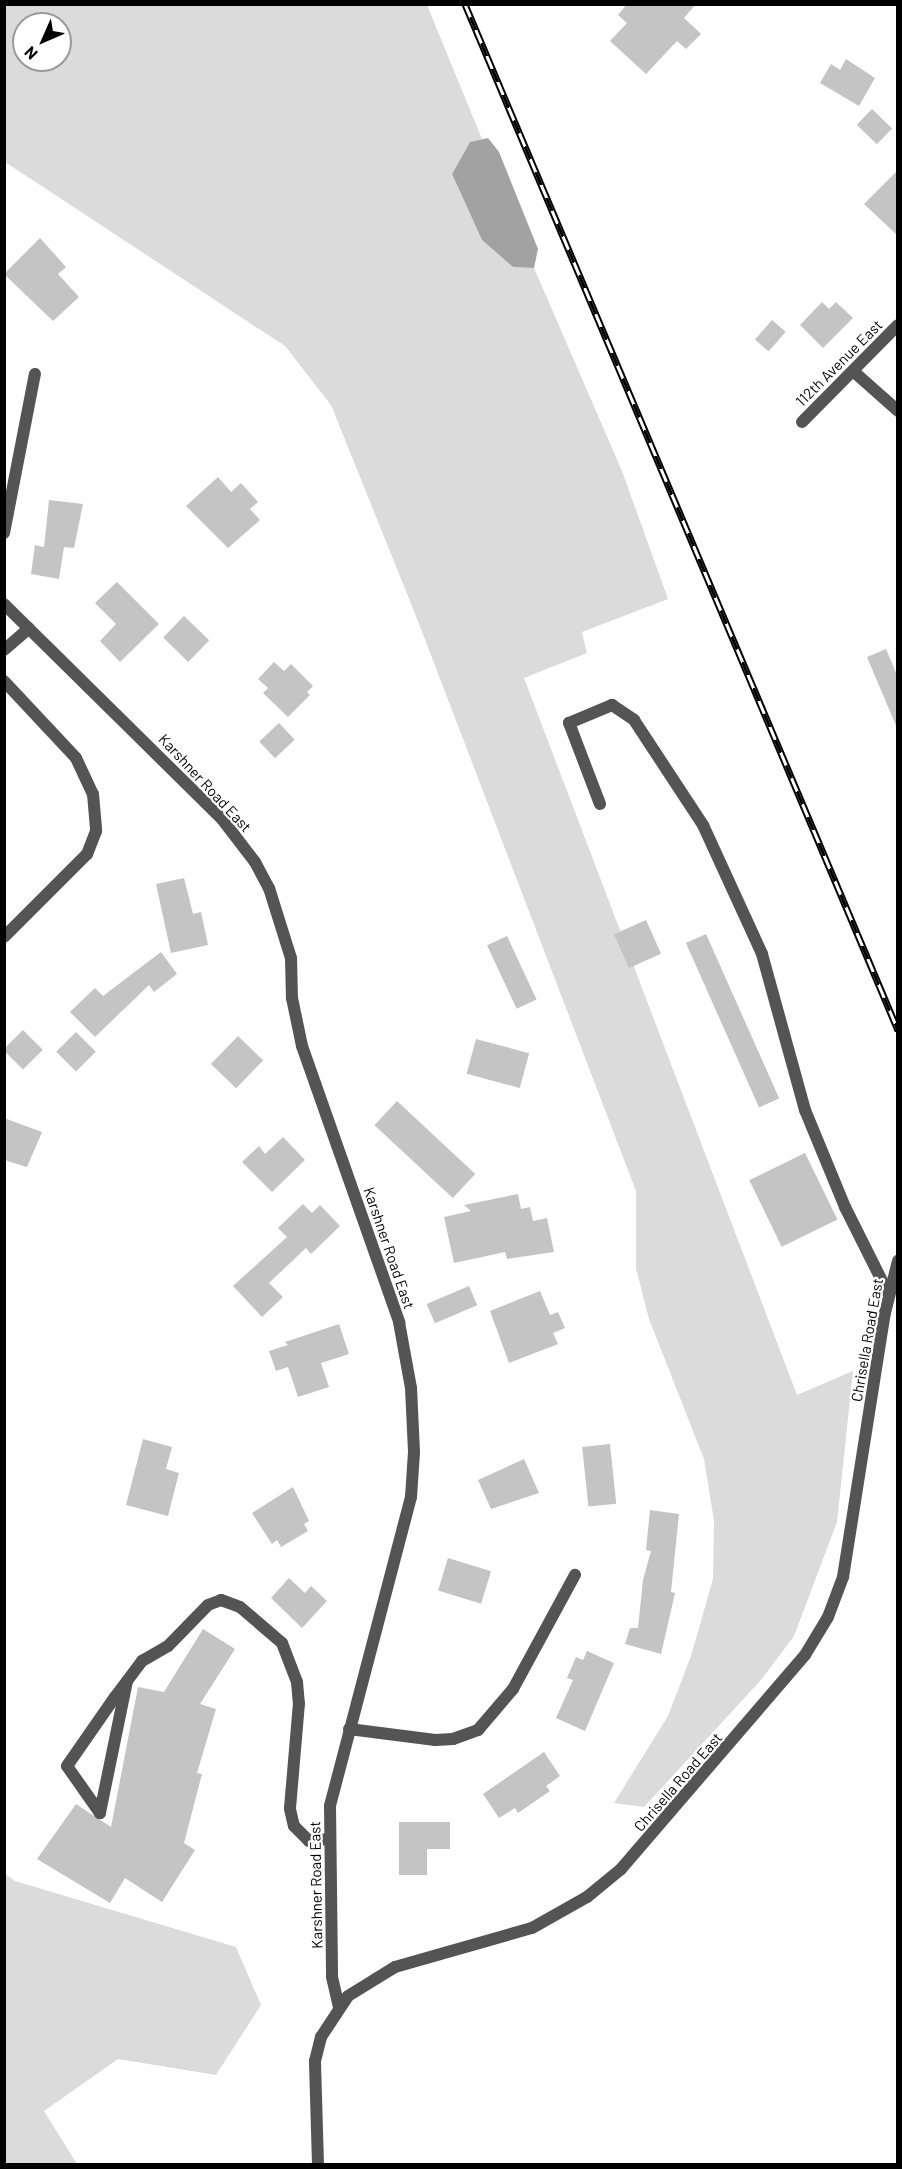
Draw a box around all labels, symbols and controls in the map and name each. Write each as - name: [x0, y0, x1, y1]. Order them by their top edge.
- north arrow: [12, 12, 72, 72]
- text: N: [20, 43, 41, 64]
- street label: 112th Avenue East: [792, 316, 886, 410]
- street label: Karshner Road East: [155, 730, 255, 836]
- street label: Karshner Road East: [360, 1185, 418, 1311]
- street label: Chrisella Road East: [847, 1277, 887, 1403]
- street label: Chrisella Road East: [630, 1729, 726, 1835]
- street label: Karshner Road East: [306, 1821, 326, 1949]

